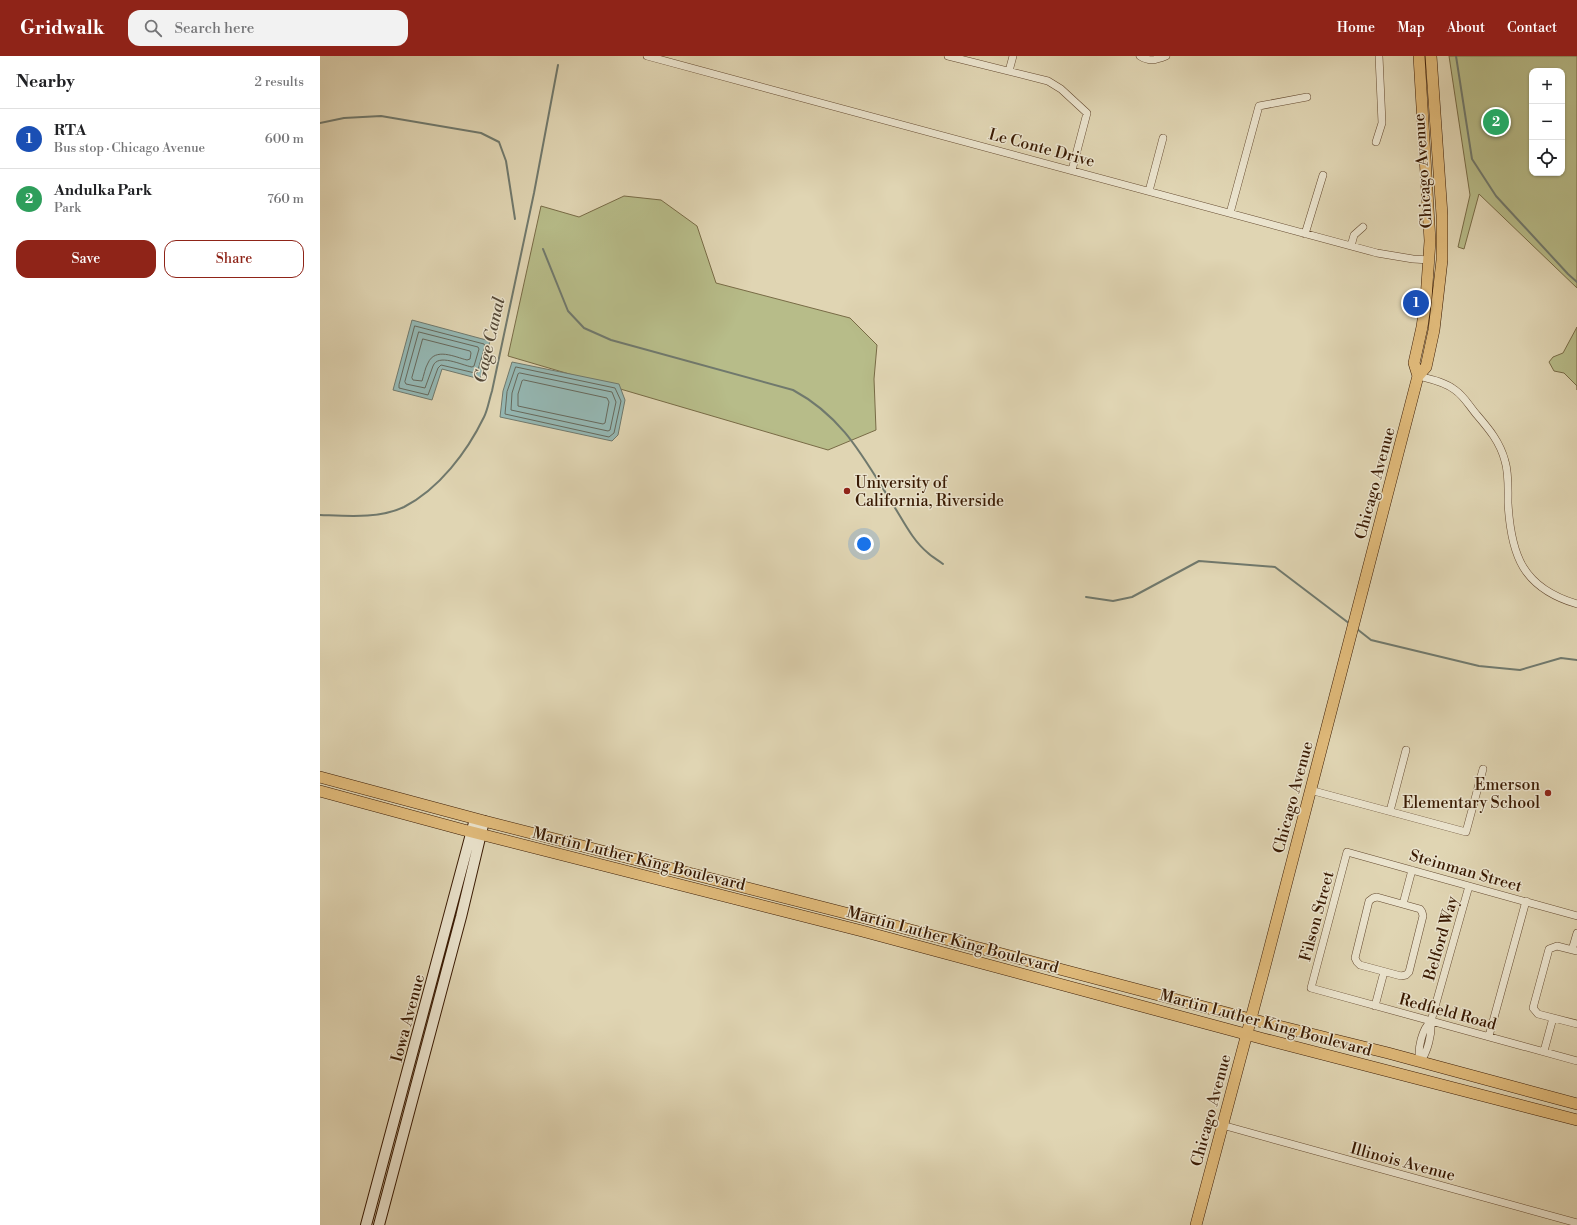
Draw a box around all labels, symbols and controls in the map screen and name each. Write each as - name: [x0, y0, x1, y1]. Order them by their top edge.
- search box: [128, 10, 408, 46]
- text: Gridwalk: [20, 16, 104, 40]
- icon: search: [142, 17, 164, 39]
- text: Search here: [174, 19, 254, 38]
- text: Home: [1337, 19, 1375, 37]
- text: Map: [1397, 19, 1425, 37]
- text: About: [1447, 19, 1485, 37]
- text: Contact: [1507, 19, 1557, 37]
- map controls: [1529, 68, 1565, 176]
- button: +: [1529, 68, 1565, 104]
- text: Nearby: [16, 71, 75, 93]
- text: 2 results: [255, 74, 304, 90]
- button: −: [1529, 104, 1565, 140]
- pin: 2: [1483, 107, 1509, 137]
- street label: Chicago Avenue: [1409, 113, 1437, 229]
- text: RTA: [54, 121, 86, 140]
- street label: Le Conte Drive: [986, 124, 1097, 172]
- text: 1: [26, 131, 32, 147]
- text: 600 m: [265, 131, 304, 147]
- text: Bus stop · Chicago Avenue: [54, 140, 205, 156]
- button: locate: [1529, 140, 1565, 176]
- text: Andulka Park: [54, 181, 152, 200]
- text: 2: [25, 191, 33, 207]
- text: 760 m: [267, 191, 304, 207]
- text: Park: [54, 200, 81, 216]
- button: Save: [16, 240, 156, 278]
- button: Share: [164, 240, 304, 278]
- pin: 1: [1403, 288, 1429, 318]
- water label: Gage Canal: [469, 295, 511, 385]
- street label: Chicago Avenue: [1350, 425, 1400, 542]
- place label: University of California, Riverside: [855, 473, 1004, 511]
- marker: University of California, Riverside: [842, 486, 852, 496]
- your location: [854, 534, 874, 554]
- street label: Chicago Avenue: [1268, 739, 1318, 856]
- place label: Emerson Elementary School: [1403, 775, 1540, 813]
- marker: Emerson Elementary School: [1543, 788, 1553, 798]
- street label: Martin Luther King Boulevard: [530, 823, 747, 895]
- street label: Steinman Street: [1407, 845, 1525, 897]
- street label: Filson Street: [1295, 869, 1339, 964]
- street label: Belford Way: [1419, 894, 1463, 984]
- street label: Martin Luther King Boulevard: [844, 902, 1061, 978]
- street label: Iowa Avenue: [387, 972, 429, 1064]
- street label: Martin Luther King Boulevard: [1157, 985, 1374, 1061]
- street label: Redfield Road: [1397, 989, 1499, 1035]
- street label: Chicago Avenue: [1186, 1052, 1236, 1169]
- street label: Illinois Avenue: [1348, 1138, 1457, 1186]

